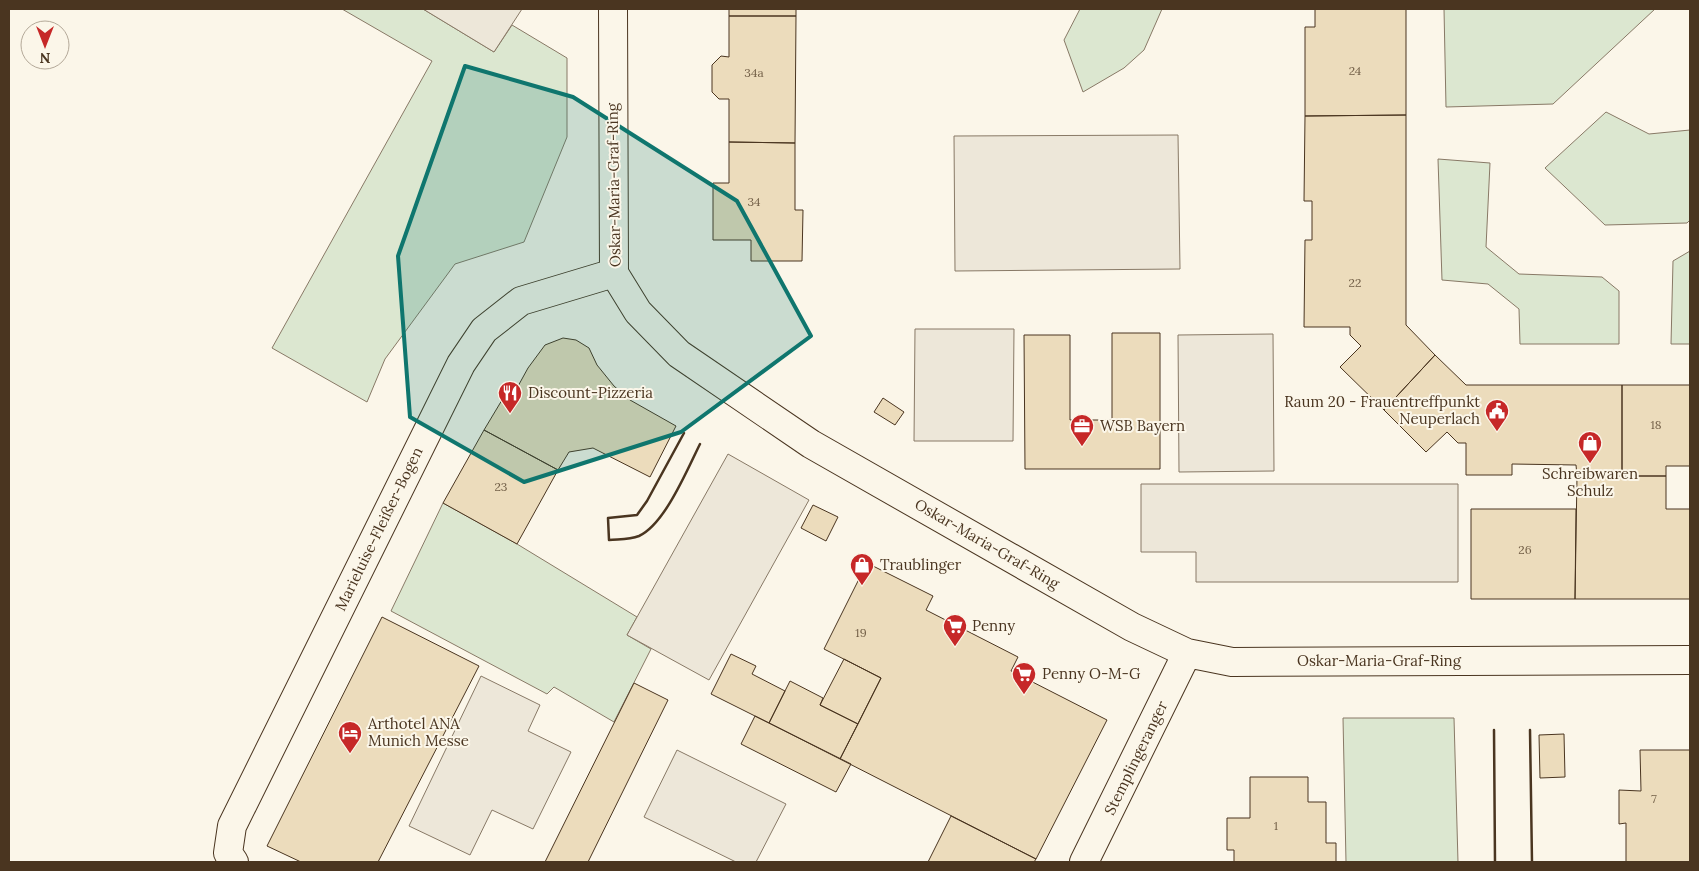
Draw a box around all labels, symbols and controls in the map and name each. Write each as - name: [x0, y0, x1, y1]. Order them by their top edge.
- north arrow: [20, 20, 70, 70]
- text: N: [39, 49, 50, 67]
- house number: 24: [1349, 63, 1362, 78]
- house number: 34a: [744, 65, 764, 80]
- street label: Oskar-Maria-Graf-Ring: [603, 102, 624, 267]
- house number: 34: [747, 194, 761, 209]
- house number: 22: [1349, 275, 1361, 290]
- restaurant icon: Discount-Pizzeria: [497, 380, 523, 414]
- place label: Discount-Pizzeria: [528, 383, 653, 402]
- place label: Raum 20 - Frauentreffpunkt Neuperlach: [1284, 392, 1480, 428]
- public building icon: Raum 20 - Frauentreffpunkt Neuperlach: [1484, 398, 1510, 432]
- office icon: WSB Bayern: [1069, 413, 1095, 447]
- place label: WSB Bayern: [1100, 416, 1185, 435]
- house number: 18: [1650, 417, 1662, 432]
- shop icon: Schreibwaren Schulz: [1577, 430, 1603, 464]
- street label: Marieluise-Fleißer-Bogen: [331, 444, 426, 614]
- place label: Schreibwaren Schulz: [1542, 464, 1638, 500]
- house number: 23: [495, 479, 508, 494]
- street label: Oskar-Maria-Graf-Ring: [911, 494, 1064, 593]
- house number: 26: [1518, 542, 1532, 557]
- shop icon: Traublinger: [849, 552, 875, 586]
- place label: Traublinger: [880, 555, 962, 574]
- supermarket icon: Penny: [942, 613, 968, 647]
- place label: Penny: [972, 616, 1015, 635]
- house number: 19: [855, 625, 867, 640]
- street label: Oskar-Maria-Graf-Ring: [1297, 651, 1462, 670]
- supermarket icon: Penny O-M-G: [1011, 661, 1037, 695]
- place label: Penny O-M-G: [1042, 664, 1141, 683]
- street label: Stemplingeranger: [1100, 697, 1172, 818]
- place label: Arthotel ANA Munich Messe: [367, 714, 469, 750]
- hotel icon: Arthotel ANA Munich Messe: [337, 720, 363, 754]
- house number: 7: [1651, 791, 1657, 806]
- house number: 1: [1274, 818, 1278, 833]

